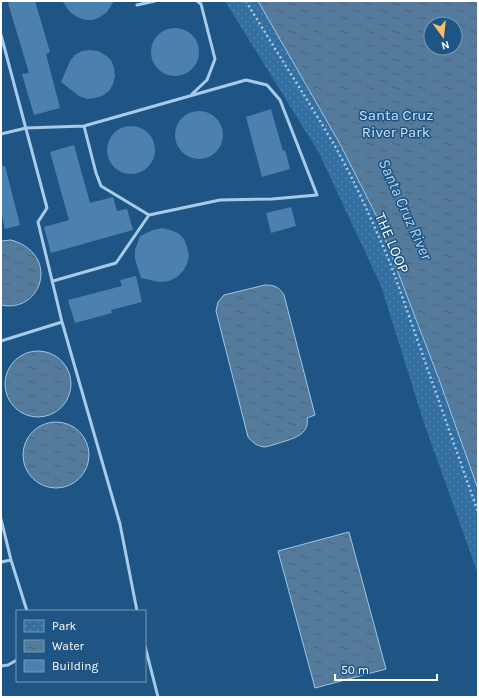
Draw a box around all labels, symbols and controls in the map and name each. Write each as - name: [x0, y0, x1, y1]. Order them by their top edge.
- north arrow: [423, 16, 463, 56]
- text: N: [440, 38, 451, 52]
- park label: Santa Cruz River Park: [359, 106, 433, 141]
- water label: Santa Cruz River: [375, 156, 437, 263]
- street label: THE LOOP: [371, 210, 413, 276]
- legend: [16, 610, 146, 682]
- text: Park: [52, 619, 77, 633]
- text: Water: [52, 639, 85, 653]
- scale bar: [335, 656, 437, 682]
- text: Building: [52, 659, 99, 673]
- text: 50 m: [341, 663, 369, 677]

